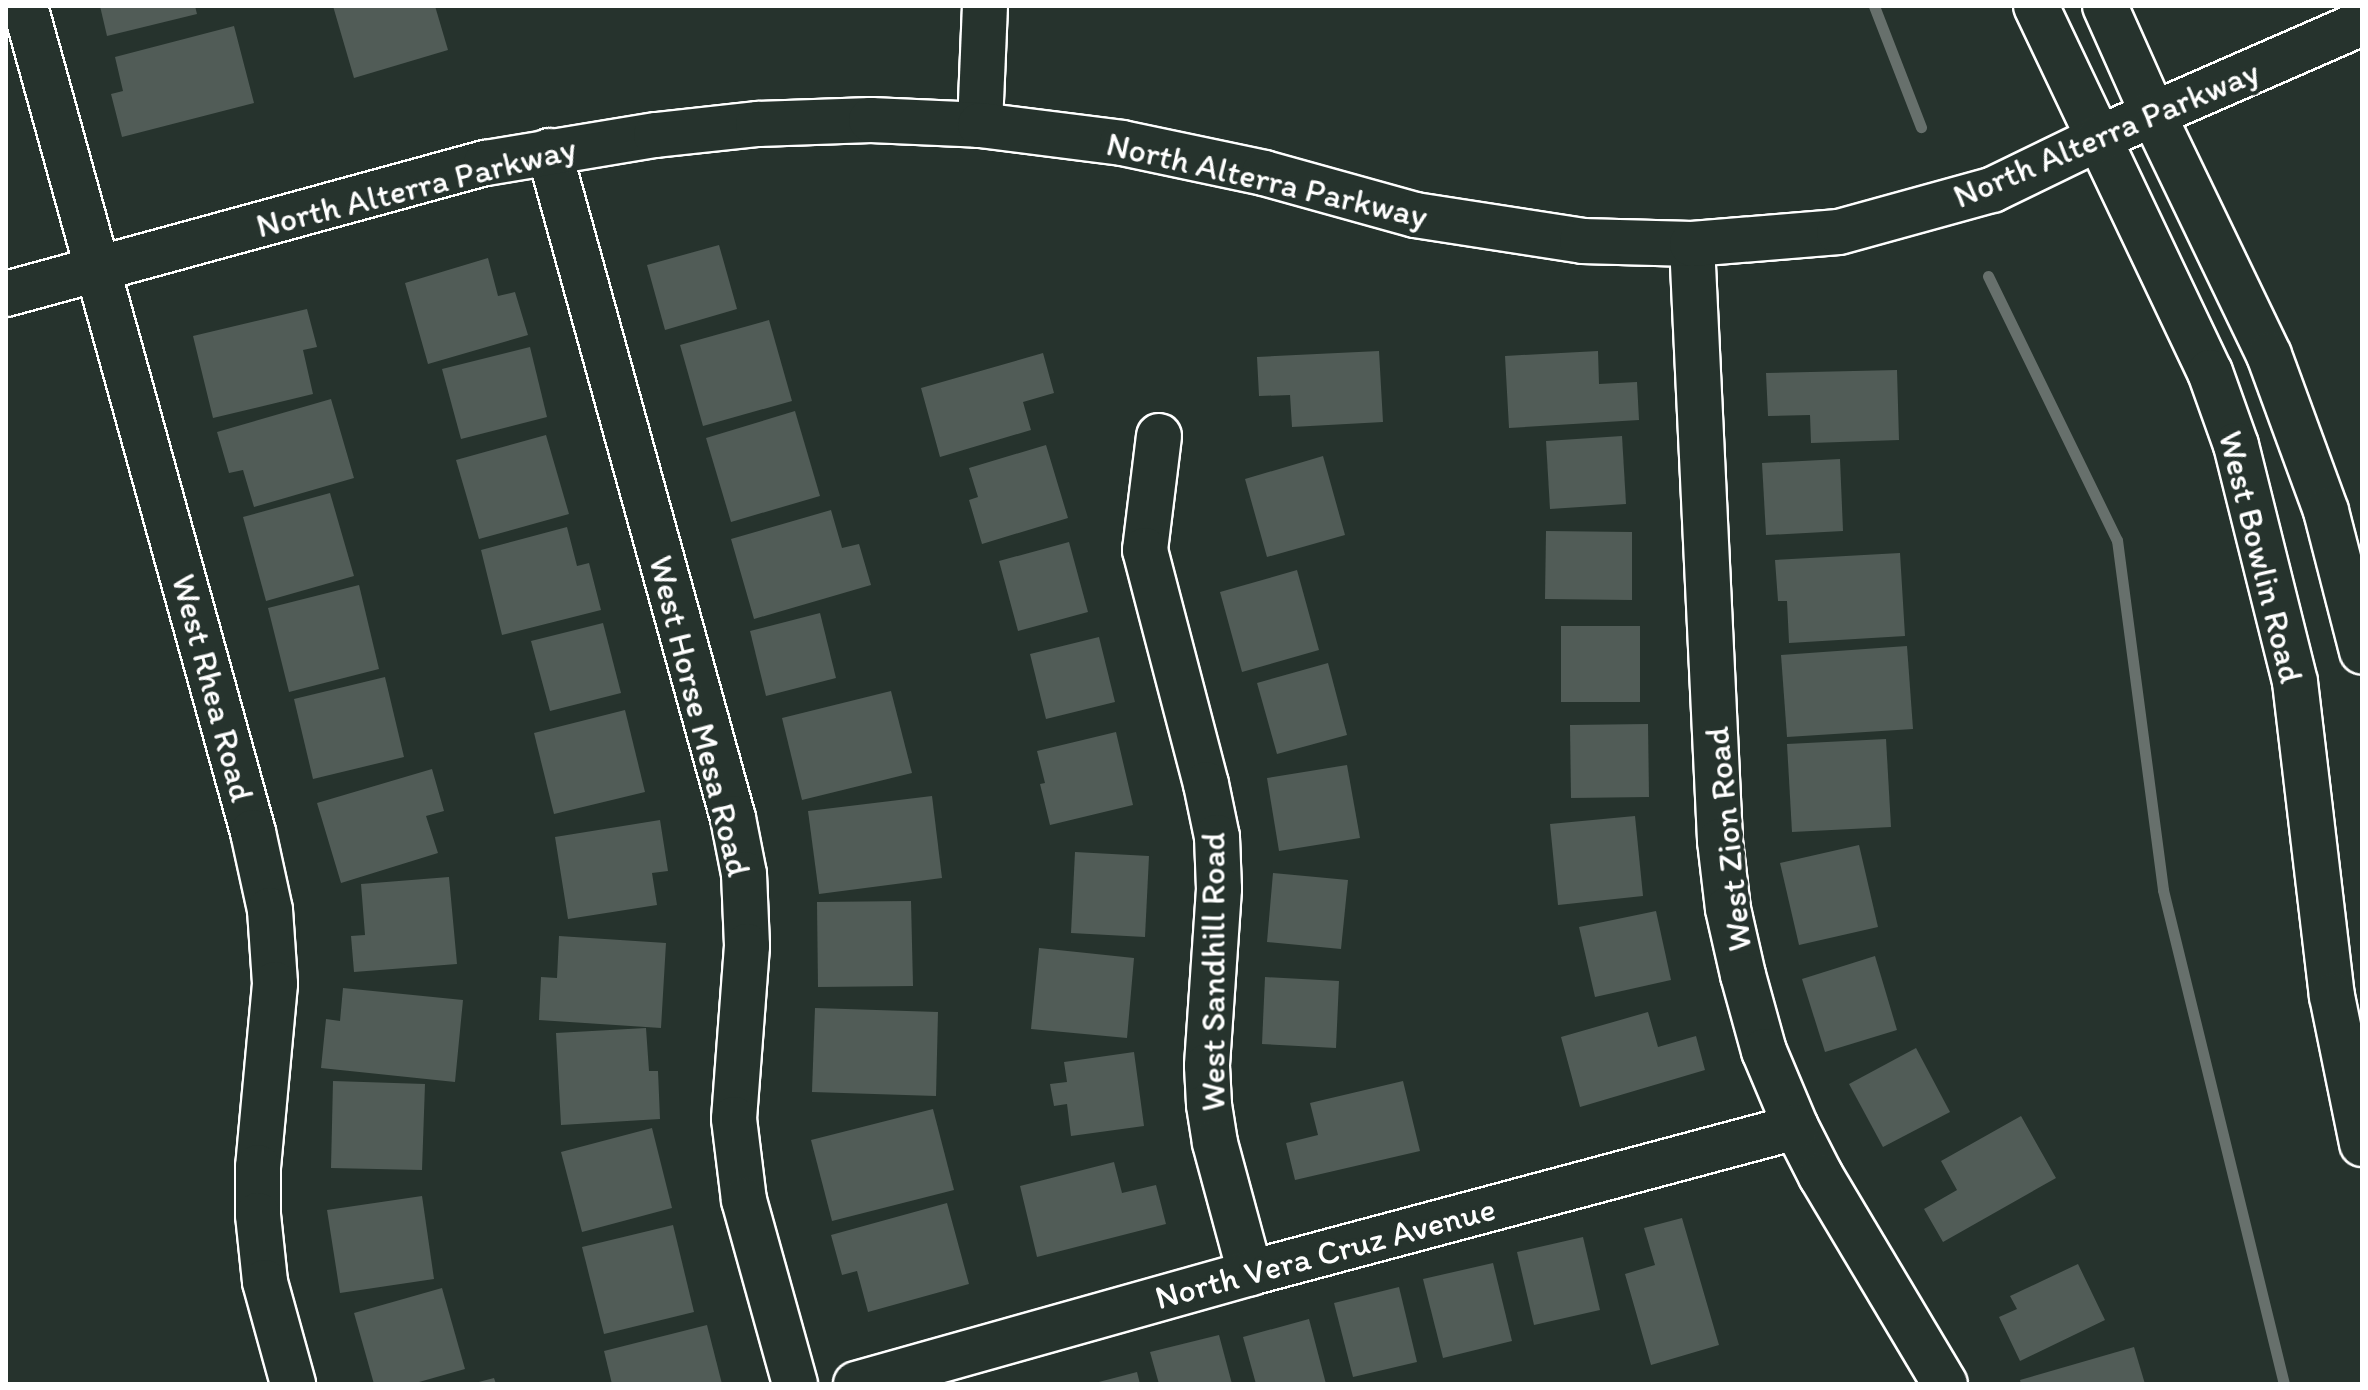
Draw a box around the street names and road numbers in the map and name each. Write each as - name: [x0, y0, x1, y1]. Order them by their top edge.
- street label: North Alterra Parkway: [1948, 51, 2264, 217]
- street label: North Alterra Parkway: [1103, 123, 1431, 237]
- street label: North Alterra Parkway: [253, 128, 579, 246]
- street label: West Bowlin Road: [2210, 426, 2312, 688]
- street label: West Horse Mesa Road: [640, 552, 760, 880]
- street label: West Rhea Road: [163, 571, 263, 805]
- street label: West Zion Road: [1696, 725, 1760, 953]
- street label: West Sandhill Road: [1193, 832, 1233, 1112]
- street label: North Vera Cruz Avenue: [1151, 1188, 1499, 1318]

